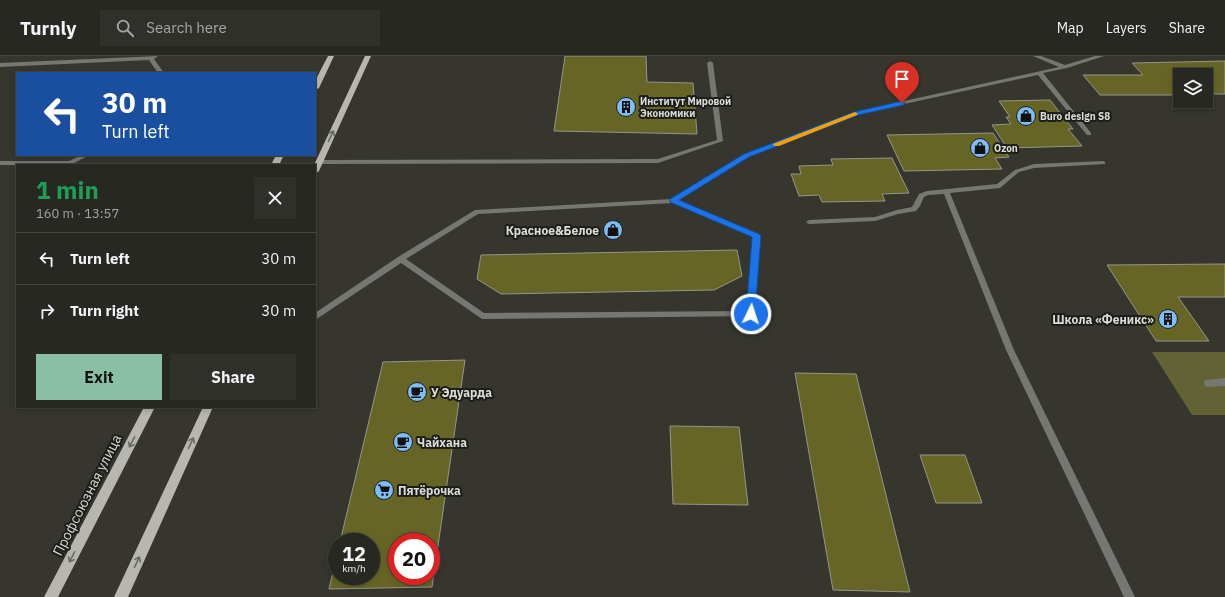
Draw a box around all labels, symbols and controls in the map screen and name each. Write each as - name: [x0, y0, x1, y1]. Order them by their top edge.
- search box: [100, 10, 380, 46]
- text: Turnly: [20, 16, 76, 40]
- icon: search: [114, 17, 136, 39]
- text: Search here: [146, 18, 227, 37]
- text: Map: [1057, 19, 1084, 37]
- text: Layers: [1106, 19, 1147, 37]
- text: Share: [1169, 19, 1205, 37]
- pin: [885, 62, 919, 103]
- icon: arrive: [891, 68, 913, 90]
- map controls: [1173, 68, 1213, 108]
- button: layers: [1173, 68, 1213, 108]
- text: 30 m: [102, 84, 167, 121]
- icon: left: [36, 88, 88, 140]
- place label: Институт Мировой Экономики: [640, 95, 731, 120]
- building icon: Институт Мировой Экономики: [615, 96, 637, 118]
- shop icon: Buro design S8: [1015, 105, 1037, 127]
- place label: Buro design S8: [1040, 110, 1110, 123]
- text: Turn left: [102, 120, 170, 143]
- one-way arrow: [328, 130, 335, 142]
- shop icon: Ozon: [969, 137, 991, 159]
- place label: Ozon: [994, 142, 1018, 155]
- text: 1 min: [36, 174, 99, 206]
- button: close: [254, 177, 296, 219]
- text: 160 m · 13:57: [36, 205, 119, 222]
- shop icon: Красное&Белое: [602, 219, 624, 241]
- place label: Красное&Белое: [506, 223, 599, 238]
- icon: left: [36, 248, 58, 270]
- text: Turn left: [70, 249, 130, 268]
- text: 30 m: [261, 249, 296, 268]
- position arrow: [730, 293, 772, 335]
- icon: right: [36, 300, 58, 322]
- text: Turn right: [70, 301, 139, 320]
- text: 30 m: [261, 301, 296, 320]
- building icon: Школа «Феникс»: [1157, 308, 1179, 330]
- place label: Школа «Феникс»: [1052, 312, 1154, 327]
- button: Exit: [36, 354, 162, 400]
- button: Share: [170, 354, 296, 400]
- cafe icon: У Эдуарда: [406, 381, 428, 403]
- place label: У Эдуарда: [431, 385, 492, 400]
- street label: Профсоюзная улица: [49, 431, 126, 559]
- cafe icon: Чайхана: [392, 431, 414, 453]
- one-way arrow: [128, 435, 135, 447]
- place label: Чайхана: [417, 435, 467, 450]
- one-way arrow: [188, 438, 195, 450]
- supermarket icon: Пятёрочка: [373, 479, 395, 501]
- place label: Пятёрочка: [398, 483, 461, 498]
- speed limit sign: 20: [388, 533, 440, 585]
- text: 12: [342, 540, 366, 567]
- one-way arrow: [68, 551, 75, 563]
- one-way arrow: [134, 556, 141, 568]
- text: km/h: [342, 562, 366, 575]

